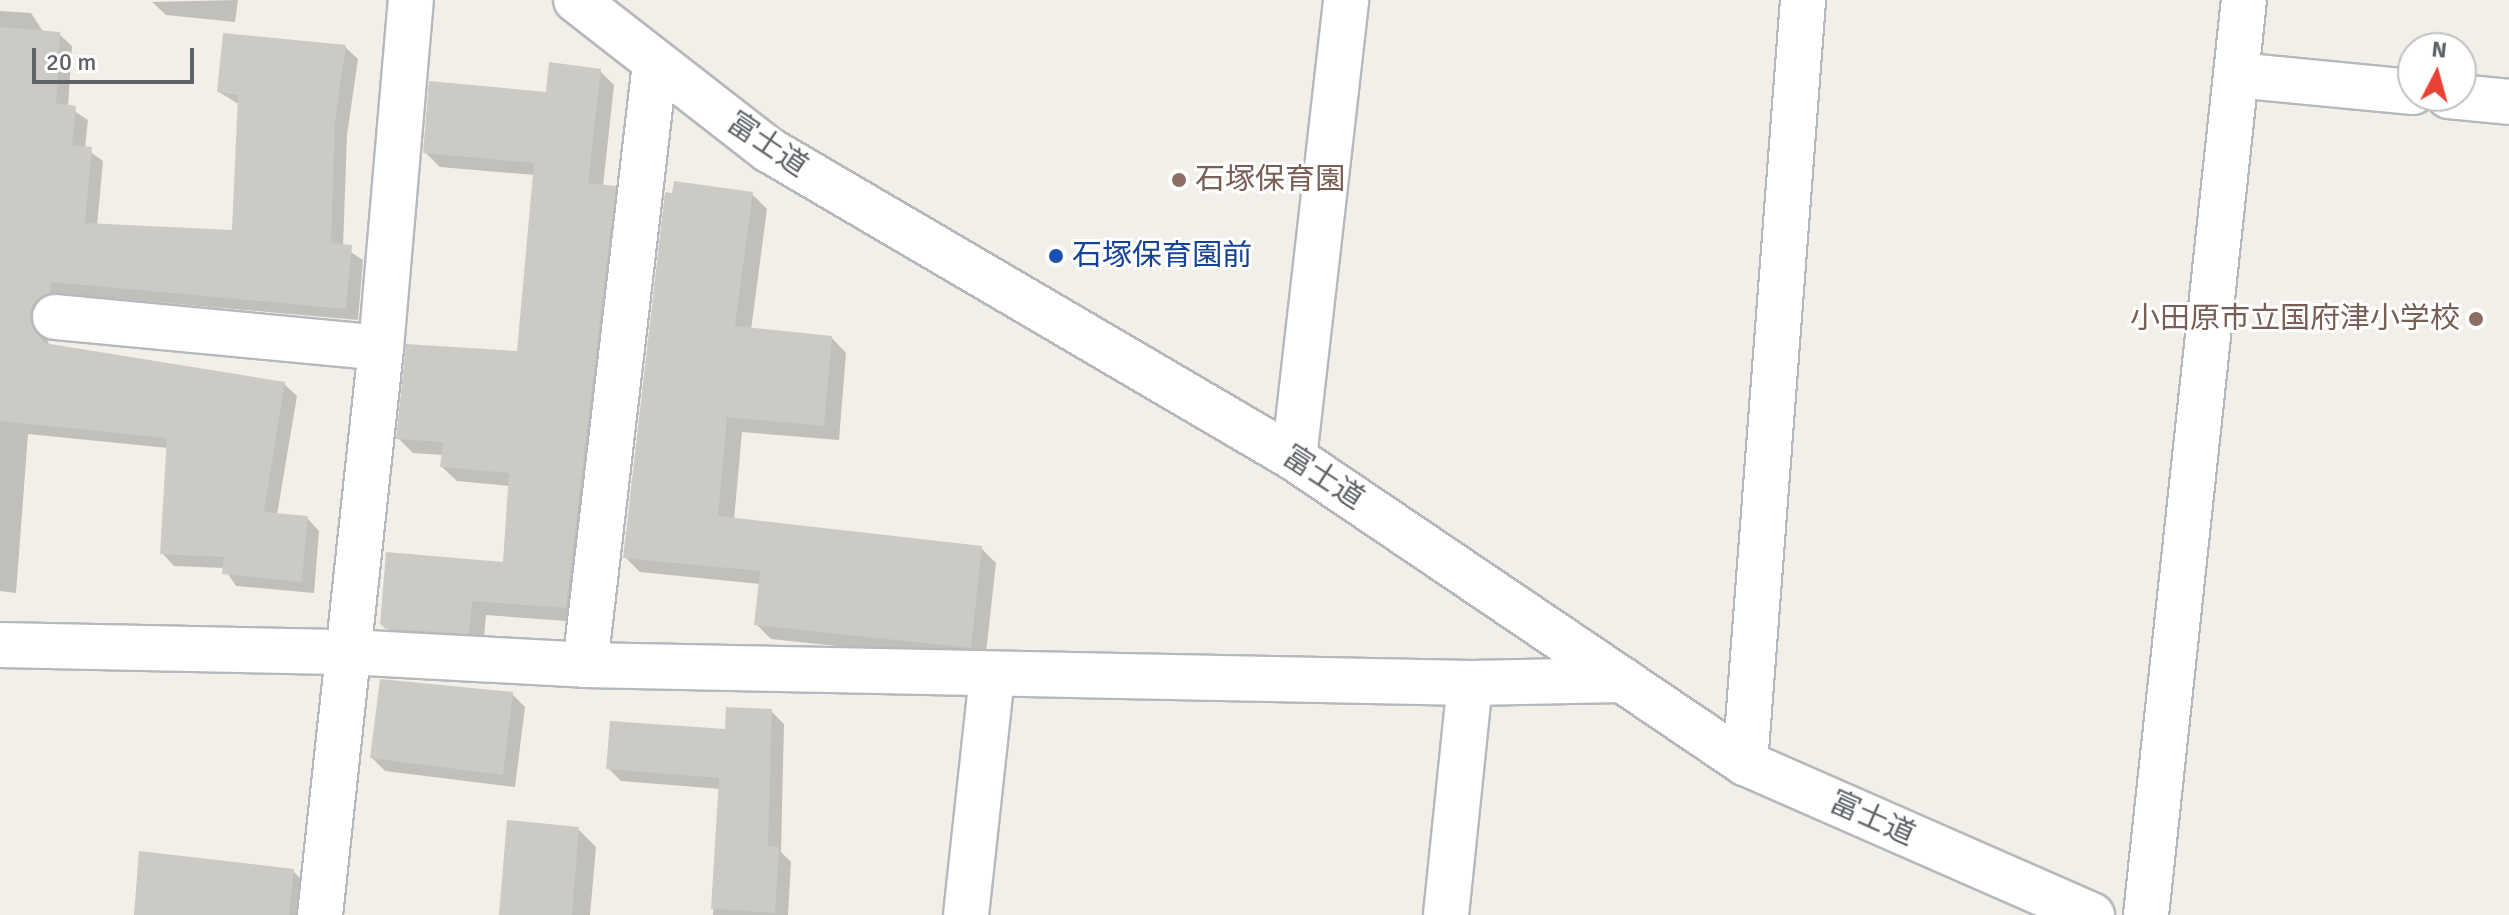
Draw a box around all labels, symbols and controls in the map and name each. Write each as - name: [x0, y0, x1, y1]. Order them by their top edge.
- scale bar: [36, 32, 198, 82]
- north arrow: [2397, 32, 2477, 112]
- text: N: [2430, 35, 2448, 64]
- text: 20 m: [46, 47, 96, 77]
- street label: 富士道: [720, 105, 814, 185]
- place label: 石塚保育園: [1195, 162, 1345, 198]
- marker: 石塚保育園: [1170, 171, 1188, 189]
- place label: 石塚保育園前: [1072, 238, 1252, 274]
- marker: 石塚保育園前: [1047, 247, 1065, 265]
- place label: 小田原市立国府津小学校: [2130, 301, 2460, 337]
- marker: 小田原市立国府津小学校: [2467, 310, 2485, 328]
- street label: 富士道: [1275, 438, 1371, 518]
- street label: 富士道: [1824, 784, 1920, 854]

